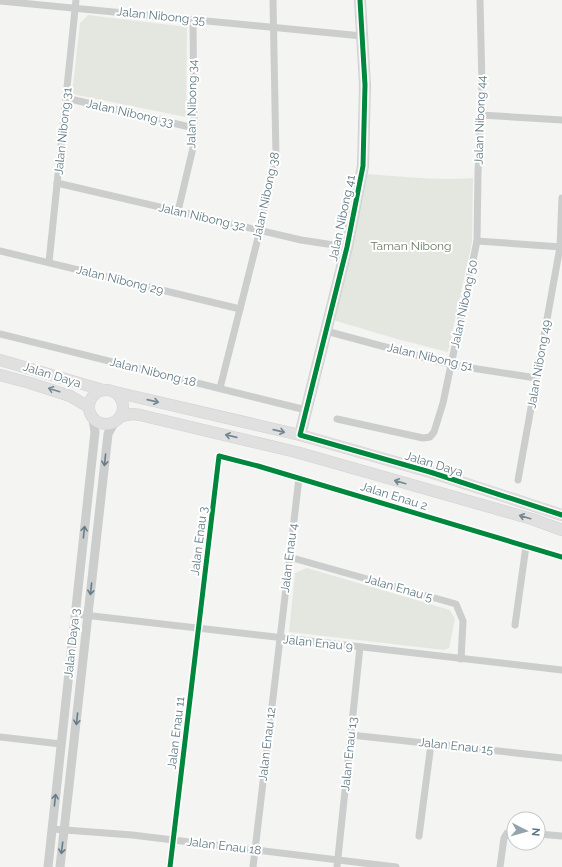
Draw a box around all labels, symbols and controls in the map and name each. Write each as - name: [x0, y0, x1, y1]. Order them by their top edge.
- street label: Jalan Nibong 35: [116, 4, 206, 28]
- street label: Jalan Nibong 34: [184, 59, 200, 149]
- street label: Jalan Nibong 44: [471, 75, 489, 165]
- street label: Jalan Nibong 31: [51, 87, 75, 175]
- street label: Jalan Nibong 33: [85, 96, 175, 130]
- street label: Jalan Nibong 38: [250, 151, 282, 241]
- street label: Jalan Nibong 41: [326, 174, 358, 262]
- street label: Jalan Nibong 32: [157, 200, 247, 234]
- park label: Taman Nibong: [370, 239, 452, 253]
- street label: Jalan Nibong 50: [448, 259, 480, 349]
- street label: Jalan Nibong 29: [75, 262, 165, 298]
- street label: Jalan Nibong 49: [524, 319, 554, 409]
- street label: Jalan Nibong 51: [386, 340, 474, 374]
- street label: Jalan Nibong 18: [108, 355, 198, 389]
- street label: Jalan Daya: [21, 360, 83, 390]
- one-way arrow: [47, 386, 60, 393]
- one-way arrow: [146, 398, 159, 406]
- one-way arrow: [272, 427, 285, 435]
- one-way arrow: [224, 432, 237, 440]
- street label: Jalan Daya: [403, 449, 465, 479]
- one-way arrow: [101, 453, 109, 466]
- one-way arrow: [394, 478, 407, 485]
- street label: Jalan Enau 2: [359, 479, 429, 513]
- street label: Jalan Enau 3: [188, 506, 210, 576]
- one-way arrow: [519, 513, 532, 520]
- street label: Jalan Enau 4: [278, 522, 300, 593]
- one-way arrow: [80, 526, 88, 539]
- street label: Jalan Enau 5: [364, 572, 435, 604]
- one-way arrow: [87, 582, 95, 595]
- street label: Jalan Daya 3: [61, 608, 83, 678]
- street label: Jalan Enau 9: [282, 632, 354, 654]
- street label: Jalan Enau 11: [165, 696, 187, 770]
- street label: Jalan Enau 12: [256, 706, 278, 782]
- one-way arrow: [73, 712, 80, 725]
- street label: Jalan Enau 13: [338, 716, 360, 792]
- street label: Jalan Enau 15: [418, 735, 494, 757]
- one-way arrow: [51, 794, 59, 807]
- north arrow: [506, 811, 546, 851]
- text: N: [529, 827, 542, 837]
- street label: Jalan Enau 18: [186, 834, 262, 858]
- one-way arrow: [58, 841, 66, 854]

